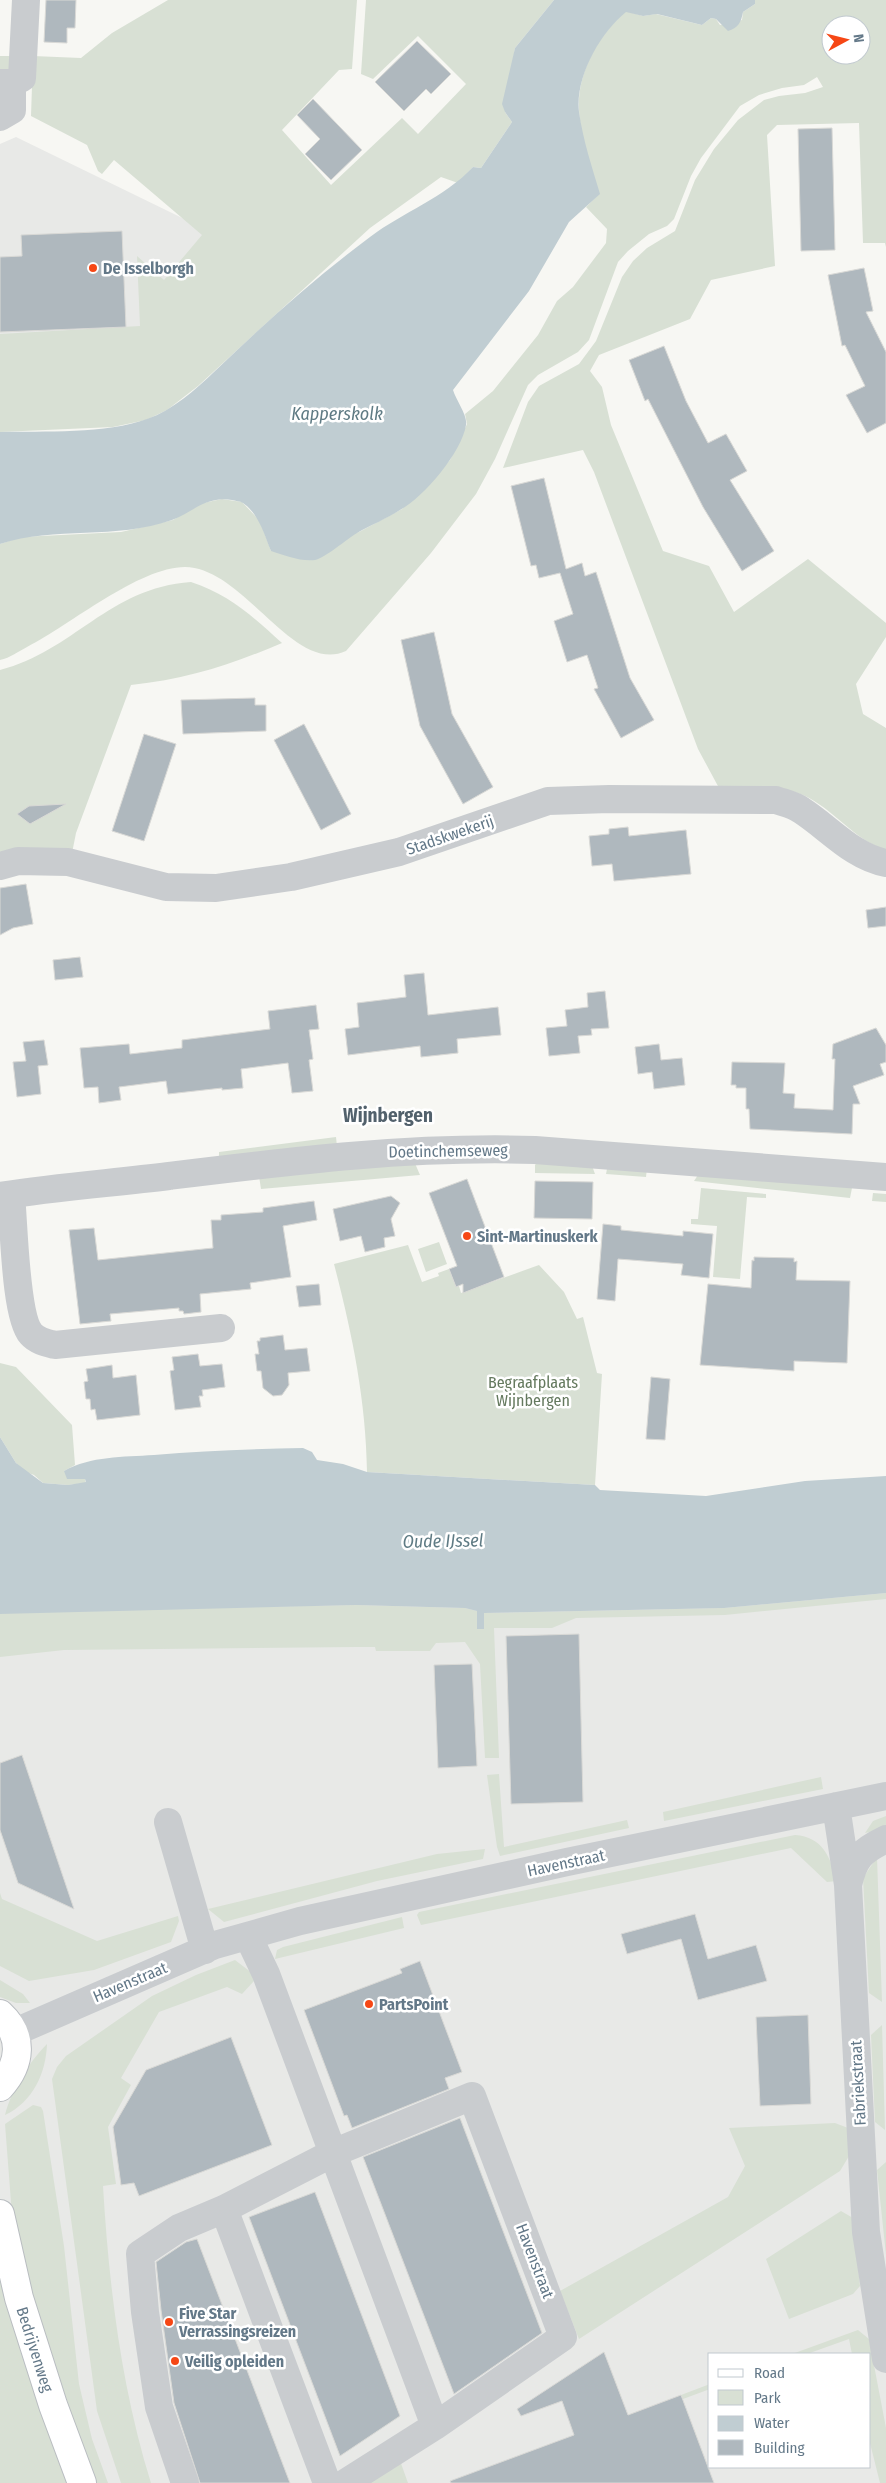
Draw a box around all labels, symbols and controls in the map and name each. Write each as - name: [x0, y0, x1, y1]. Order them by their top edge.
- north arrow: [821, 15, 871, 65]
- text: N: [849, 33, 867, 44]
- place label: De Isselborgh: [103, 259, 194, 278]
- marker: De Isselborgh: [87, 262, 99, 274]
- water label: Kapperskolk: [291, 403, 383, 425]
- street label: Stadskwekerij: [404, 811, 496, 859]
- district label: Wijnbergen: [343, 1104, 433, 1127]
- street label: Doetinchemseweg: [388, 1140, 508, 1162]
- place label: Sint-Martinuskerk: [477, 1227, 599, 1246]
- marker: Sint-Martinuskerk: [461, 1230, 473, 1242]
- park label: Begraafplaats Wijnbergen: [488, 1373, 578, 1410]
- water label: Oude IJssel: [402, 1529, 484, 1553]
- street label: Havenstraat: [526, 1845, 607, 1880]
- street label: Havenstraat: [90, 1958, 171, 2006]
- place label: PartsPoint: [379, 1995, 449, 2014]
- marker: PartsPoint: [363, 1998, 375, 2010]
- street label: Fabriekstraat: [846, 2039, 870, 2126]
- street label: Havenstraat: [512, 2221, 558, 2302]
- street label: Bedrijvenweg: [13, 2304, 58, 2395]
- place label: Five Star Verrassingsreizen: [178, 2304, 296, 2341]
- marker: Five Star Verrassingsreizen: [163, 2316, 175, 2328]
- place label: Veilig opleiden: [184, 2352, 284, 2371]
- legend: [708, 2353, 871, 2468]
- marker: Veilig opleiden: [169, 2355, 181, 2367]
- text: Road: [754, 2364, 785, 2382]
- text: Park: [754, 2389, 781, 2407]
- text: Water: [754, 2414, 790, 2432]
- text: Building: [754, 2439, 805, 2457]

